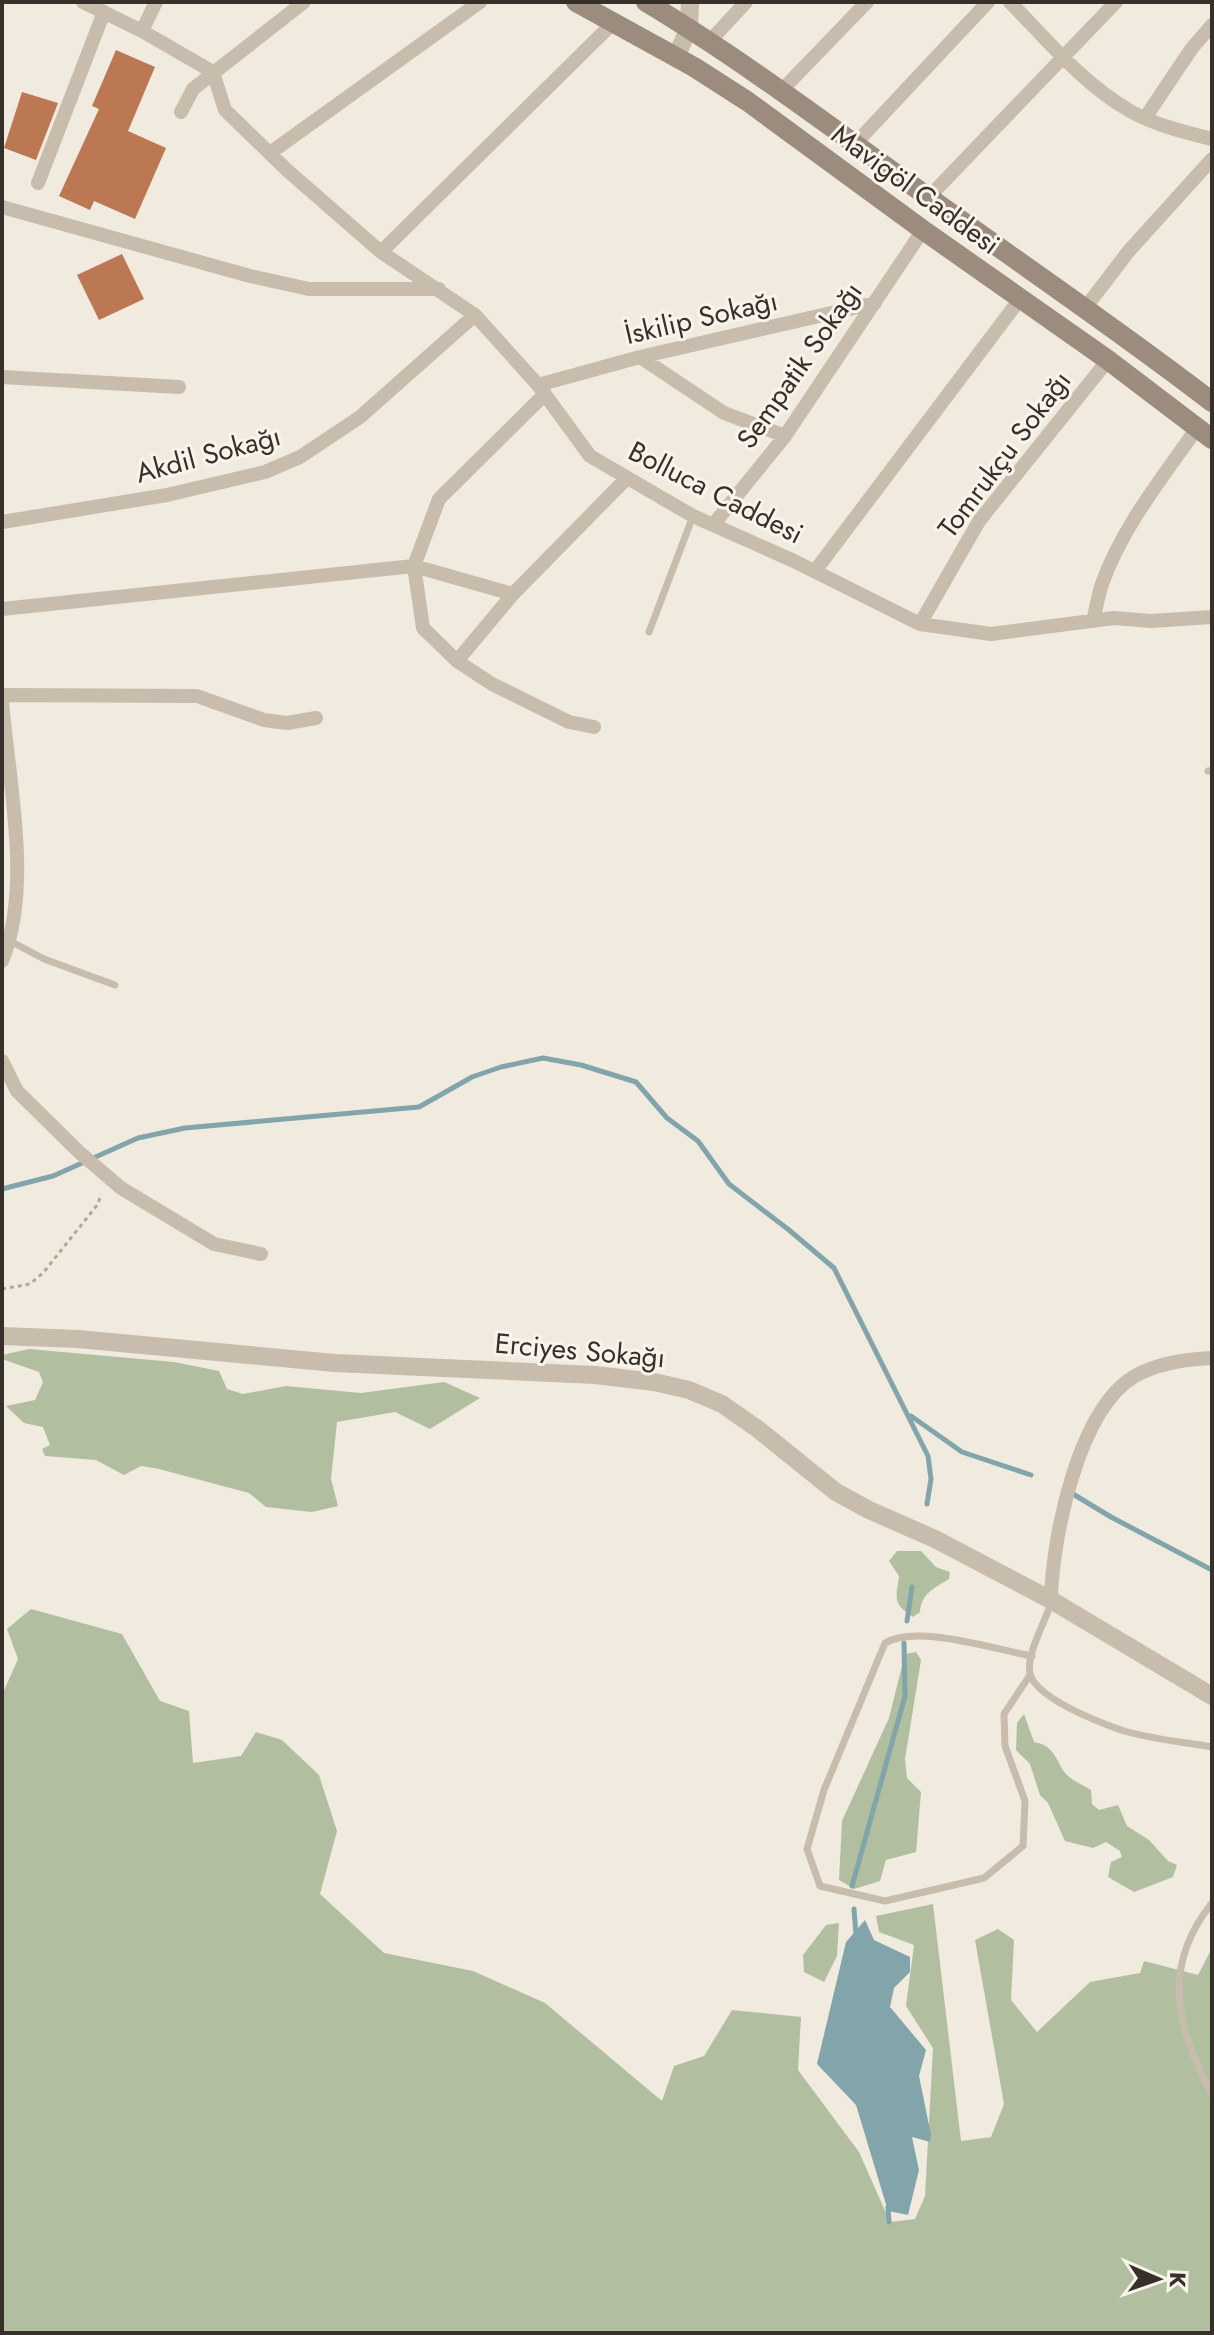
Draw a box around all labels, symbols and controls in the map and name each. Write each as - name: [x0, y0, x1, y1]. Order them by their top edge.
- street label: Mavigöl Caddesi: [823, 114, 1008, 265]
- street label: Sempatik Sokağı: [727, 273, 872, 457]
- street label: İskilip Sokağı: [621, 280, 781, 355]
- street label: Tomrukçu Sokağı: [928, 362, 1081, 546]
- street label: Akdil Sokağı: [131, 415, 285, 494]
- street label: Bolluca Caddesi: [621, 431, 810, 554]
- street label: Erciyes Sokağı: [493, 1323, 667, 1378]
- north arrow: [1118, 2239, 1198, 2319]
- text: K: [1162, 2271, 1194, 2289]

